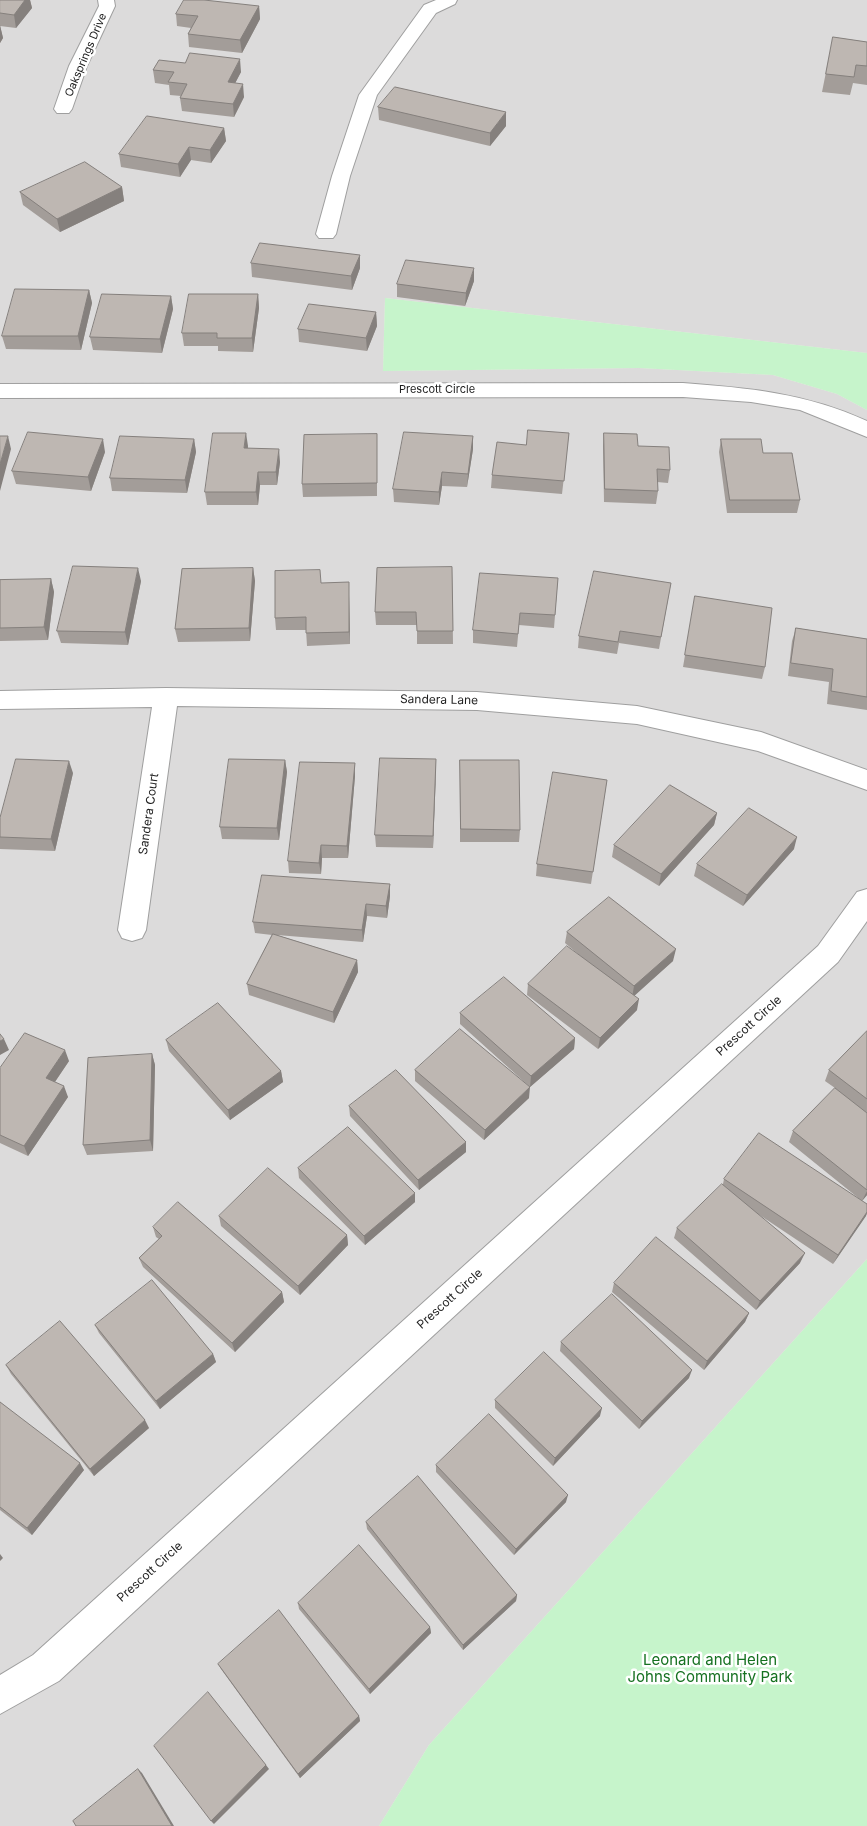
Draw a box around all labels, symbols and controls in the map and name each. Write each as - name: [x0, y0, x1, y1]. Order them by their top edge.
- street label: Oaksprings Drive: [62, 11, 110, 99]
- street label: Prescott Circle: [399, 383, 475, 397]
- street label: Sandera Lane: [400, 692, 478, 708]
- street label: Sandera Court: [136, 772, 162, 856]
- street label: Prescott Circle: [713, 993, 785, 1059]
- street label: Prescott Circle: [414, 1266, 486, 1332]
- street label: Prescott Circle: [114, 1539, 186, 1605]
- park label: Leonard and Helen Johns Community Park: [628, 1651, 792, 1686]

